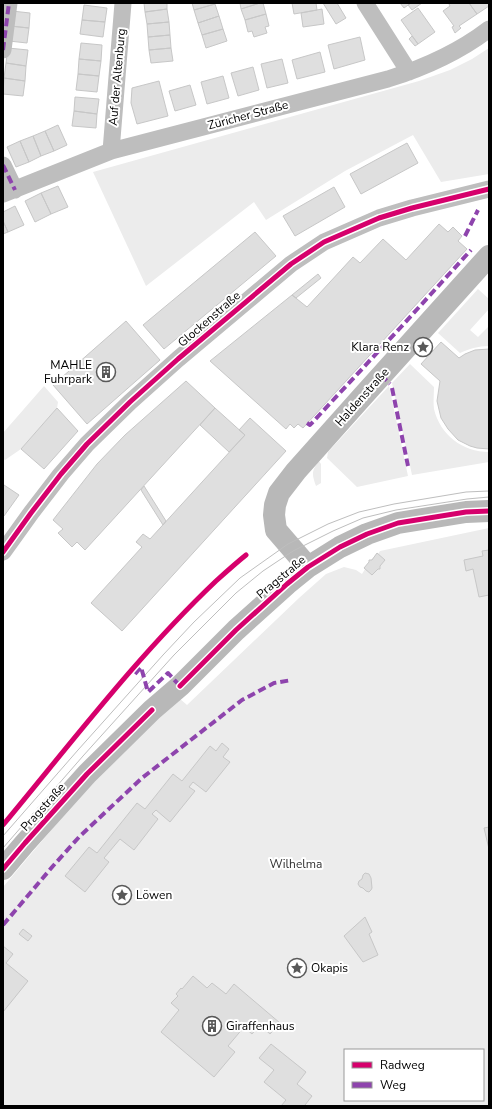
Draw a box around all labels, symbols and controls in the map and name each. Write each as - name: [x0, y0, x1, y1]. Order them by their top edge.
- street label: Auf der Altenburg: [105, 28, 129, 126]
- street label: Züricher Straße: [206, 97, 290, 133]
- street label: Glockenstraße: [174, 287, 244, 351]
- place icon: Klara Renz: [412, 336, 434, 358]
- place label: Klara Renz: [351, 339, 409, 355]
- place label: MAHLE Fuhrpark: [44, 357, 93, 387]
- building icon: MAHLE Fuhrpark: [95, 361, 117, 383]
- street label: Haldenstraße: [331, 364, 393, 430]
- street label: Pragstraße: [253, 552, 309, 602]
- street label: Pragstraße: [17, 780, 69, 834]
- park label: Wilhelma: [270, 856, 322, 872]
- place icon: Löwen: [111, 884, 133, 906]
- place label: Löwen: [136, 887, 172, 903]
- place icon: Okapis: [286, 957, 308, 979]
- place label: Okapis: [311, 960, 348, 976]
- building icon: Giraffenhaus: [201, 1015, 223, 1037]
- place label: Giraffenhaus: [226, 1018, 295, 1034]
- legend: [344, 1049, 484, 1101]
- text: Radweg: [380, 1057, 425, 1073]
- text: Weg: [380, 1077, 406, 1093]

